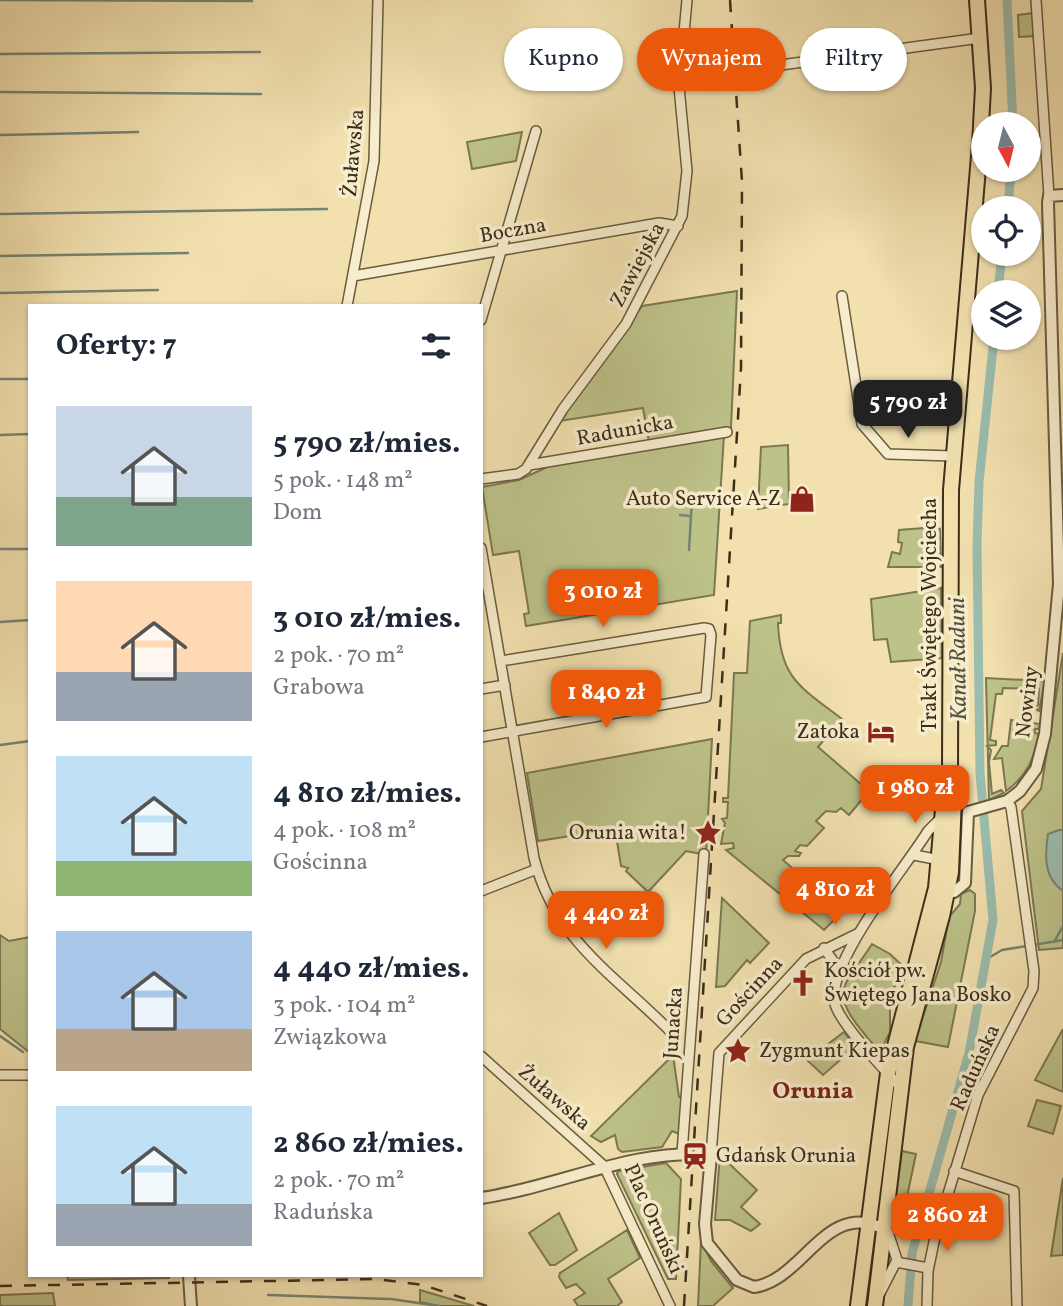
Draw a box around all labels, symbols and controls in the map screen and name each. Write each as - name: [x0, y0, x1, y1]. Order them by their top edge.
- chip: Kupno: [504, 28, 623, 91]
- chip: Wynajem: [637, 28, 786, 91]
- chip: Filtry: [800, 28, 907, 91]
- street label: Żuławska: [336, 108, 372, 198]
- north arrow: [971, 112, 1041, 182]
- map controls: [971, 112, 1041, 350]
- button: locate: [971, 196, 1041, 266]
- street label: Boczna: [477, 211, 549, 251]
- street label: Zawiejska: [603, 217, 673, 313]
- button: layers: [971, 280, 1041, 350]
- text: Oferty: 7: [56, 325, 177, 367]
- icon: filters: [417, 327, 455, 365]
- pin: 5 790 zł: [836, 380, 980, 440]
- text: 5 790 zł: [869, 387, 947, 419]
- street label: Radunicka: [574, 408, 676, 454]
- text: 5 790 zł/mies.: [273, 423, 461, 465]
- icon: home: [112, 434, 196, 518]
- text: 5 pok. · 148 m²: [273, 465, 413, 497]
- shop icon: Auto Service A-Z: [787, 484, 817, 514]
- place label: Auto Service A-Z: [626, 485, 781, 514]
- text: Dom: [273, 497, 322, 529]
- street label: Trakt Świętego Wojciecha: [916, 498, 945, 732]
- pin: 3 010 zł: [531, 570, 675, 629]
- text: 3 010 zł: [564, 576, 642, 608]
- water label: Kanał Raduni: [942, 597, 976, 721]
- text: 3 010 zł/mies.: [273, 598, 461, 640]
- icon: home: [112, 609, 196, 693]
- text: 2 pok. · 70 m²: [273, 640, 404, 672]
- street label: Nowiny: [1009, 664, 1047, 740]
- pin: 1 840 zł: [534, 670, 678, 730]
- text: Grabowa: [273, 672, 365, 704]
- text: 1 840 zł: [567, 677, 645, 709]
- hotel icon: Zatoka: [866, 717, 896, 747]
- place label: Zatoka: [797, 718, 860, 747]
- pin: 1 980 zł: [843, 766, 987, 825]
- text: 1 980 zł: [876, 772, 954, 804]
- text: 4 810 zł/mies.: [273, 773, 462, 815]
- icon: home: [112, 784, 196, 868]
- text: 4 pok. · 108 m²: [273, 815, 416, 847]
- place icon: Orunia wita!: [693, 818, 723, 848]
- place label: Orunia wita!: [569, 819, 687, 848]
- text: Gościnna: [273, 847, 368, 879]
- pin: 4 810 zł: [763, 867, 907, 927]
- text: 4 810 zł: [796, 874, 874, 906]
- pin: 4 440 zł: [534, 892, 678, 951]
- text: 4 440 zł: [564, 898, 648, 930]
- text: 4 440 zł/mies.: [273, 948, 469, 990]
- street label: Gościnna: [710, 950, 790, 1034]
- place label: Kościół pw. Świętego Jana Bosko: [824, 957, 1011, 1010]
- icon: home: [112, 959, 196, 1043]
- church icon: Kościół pw. Świętego Jana Bosko: [788, 968, 818, 998]
- street label: Junacka: [657, 986, 691, 1060]
- text: 3 pok. · 104 m²: [273, 990, 416, 1022]
- street label: Raduńska: [944, 1020, 1008, 1116]
- text: Związkowa: [273, 1022, 388, 1054]
- place icon: Zygmunt Kiepas: [723, 1036, 753, 1066]
- place label: Zygmunt Kiepas: [759, 1037, 910, 1066]
- street label: Żuławska: [511, 1058, 597, 1138]
- district label: Orunia: [772, 1075, 854, 1109]
- text: 2 860 zł/mies.: [273, 1123, 464, 1165]
- icon: home: [112, 1134, 196, 1218]
- station icon: Gdańsk Orunia: [680, 1141, 710, 1171]
- place label: Gdańsk Orunia: [716, 1142, 856, 1171]
- street label: Plac Oruński: [616, 1159, 690, 1279]
- text: 2 pok. · 70 m²: [273, 1165, 404, 1197]
- pin: 2 860 zł: [875, 1194, 1019, 1253]
- text: Raduńska: [273, 1197, 374, 1229]
- text: 2 860 zł: [907, 1200, 987, 1232]

